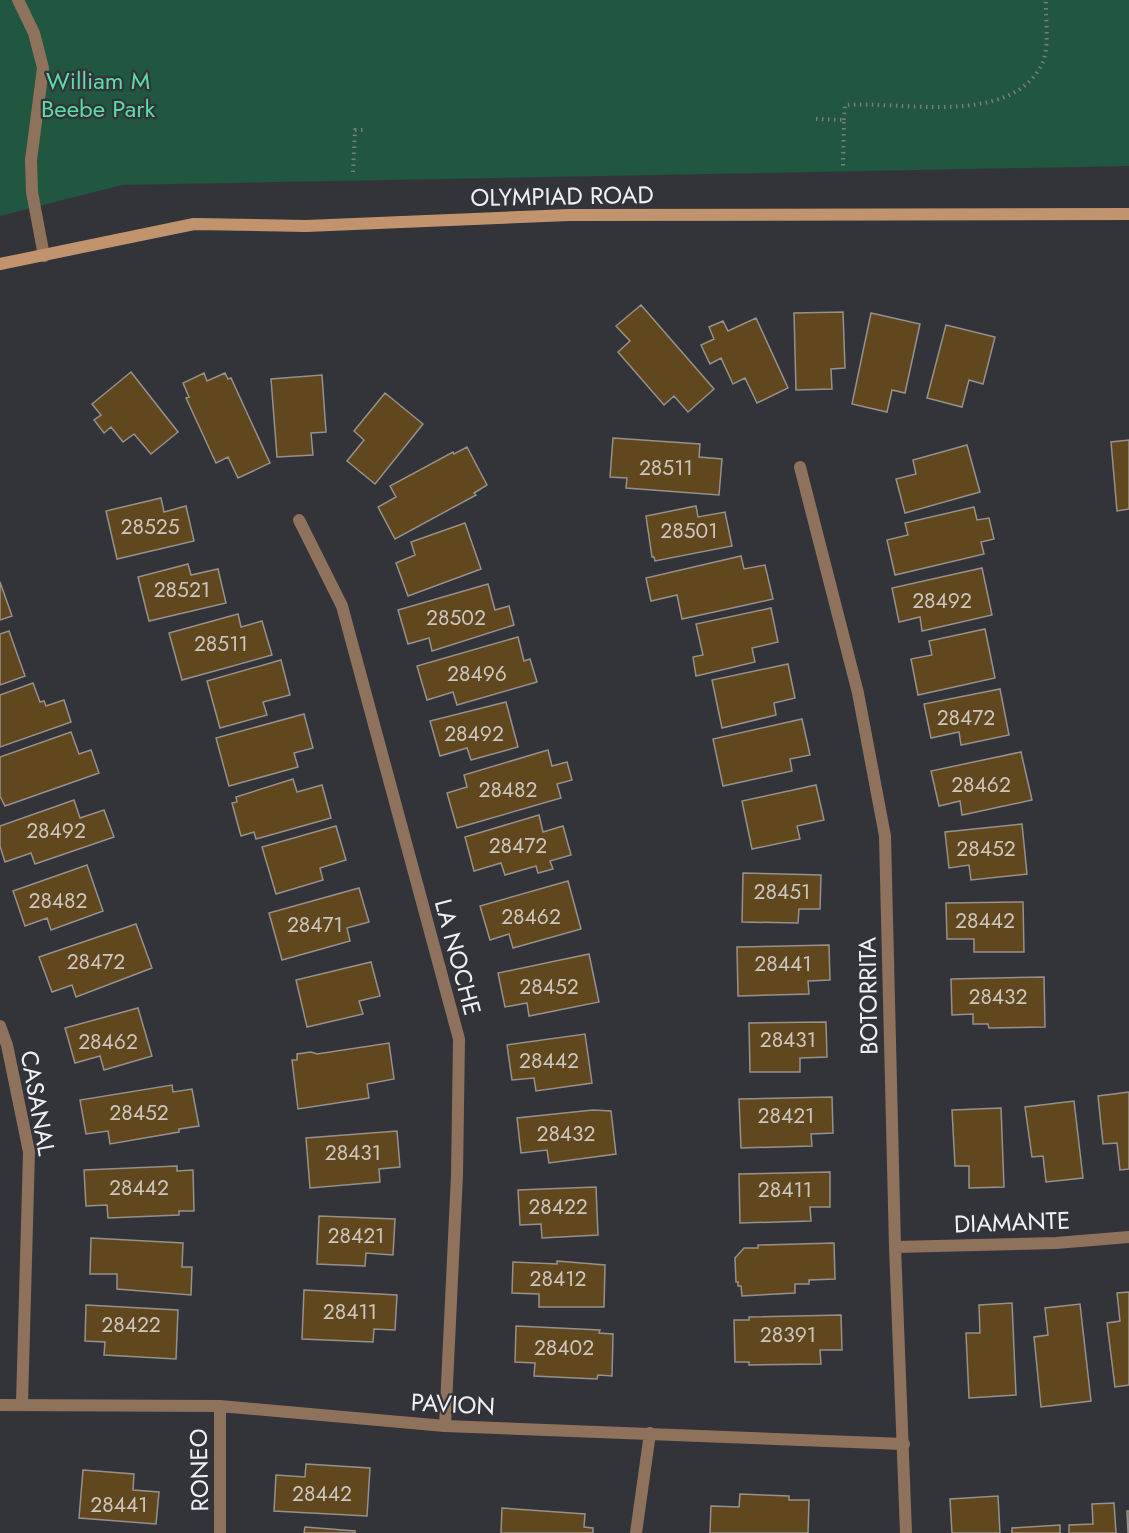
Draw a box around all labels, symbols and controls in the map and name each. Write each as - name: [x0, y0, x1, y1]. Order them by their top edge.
- park label: William M Beebe Park: [41, 63, 155, 126]
- street label: OLYMPIAD ROAD: [470, 177, 654, 215]
- house number: 28511: [639, 453, 693, 483]
- house number: 28525: [120, 512, 180, 542]
- house number: 28501: [660, 516, 718, 546]
- house number: 28521: [154, 575, 210, 605]
- house number: 28492: [912, 586, 972, 616]
- house number: 28502: [426, 603, 486, 633]
- house number: 28511: [194, 629, 248, 659]
- house number: 28496: [447, 659, 507, 689]
- house number: 28472: [937, 703, 995, 733]
- house number: 28492: [444, 719, 504, 749]
- house number: 28462: [951, 770, 1011, 800]
- house number: 28482: [478, 775, 538, 805]
- house number: 28492: [26, 816, 86, 846]
- house number: 28472: [489, 831, 547, 861]
- house number: 28452: [956, 834, 1016, 864]
- house number: 28451: [754, 877, 810, 907]
- house number: 28482: [28, 886, 88, 916]
- street label: LA NOCHE: [426, 895, 490, 1019]
- house number: 28462: [501, 902, 561, 932]
- house number: 28442: [955, 906, 1015, 936]
- house number: 28471: [287, 910, 343, 940]
- street label: BOTORRITA: [849, 937, 887, 1055]
- house number: 28472: [67, 947, 125, 977]
- house number: 28441: [754, 949, 812, 979]
- house number: 28452: [519, 972, 579, 1002]
- house number: 28432: [968, 982, 1028, 1012]
- house number: 28431: [760, 1025, 816, 1055]
- house number: 28462: [78, 1027, 138, 1057]
- house number: 28442: [519, 1046, 579, 1076]
- street label: CASANAL: [12, 1048, 64, 1159]
- house number: 28452: [109, 1098, 169, 1128]
- house number: 28421: [757, 1101, 815, 1131]
- house number: 28432: [536, 1119, 596, 1149]
- house number: 28431: [325, 1138, 381, 1168]
- house number: 28442: [109, 1173, 169, 1203]
- house number: 28411: [758, 1175, 812, 1205]
- house number: 28422: [528, 1192, 588, 1222]
- street label: DIAMANTE: [953, 1202, 1071, 1242]
- house number: 28421: [327, 1221, 385, 1251]
- house number: 28412: [529, 1264, 587, 1294]
- house number: 28411: [323, 1297, 377, 1327]
- house number: 28422: [101, 1310, 161, 1340]
- house number: 28391: [760, 1320, 816, 1350]
- house number: 28402: [534, 1333, 594, 1363]
- street label: PAVION: [410, 1384, 496, 1424]
- street label: RONEO: [181, 1428, 217, 1512]
- house number: 28442: [292, 1479, 352, 1509]
- house number: 28441: [90, 1490, 148, 1520]

